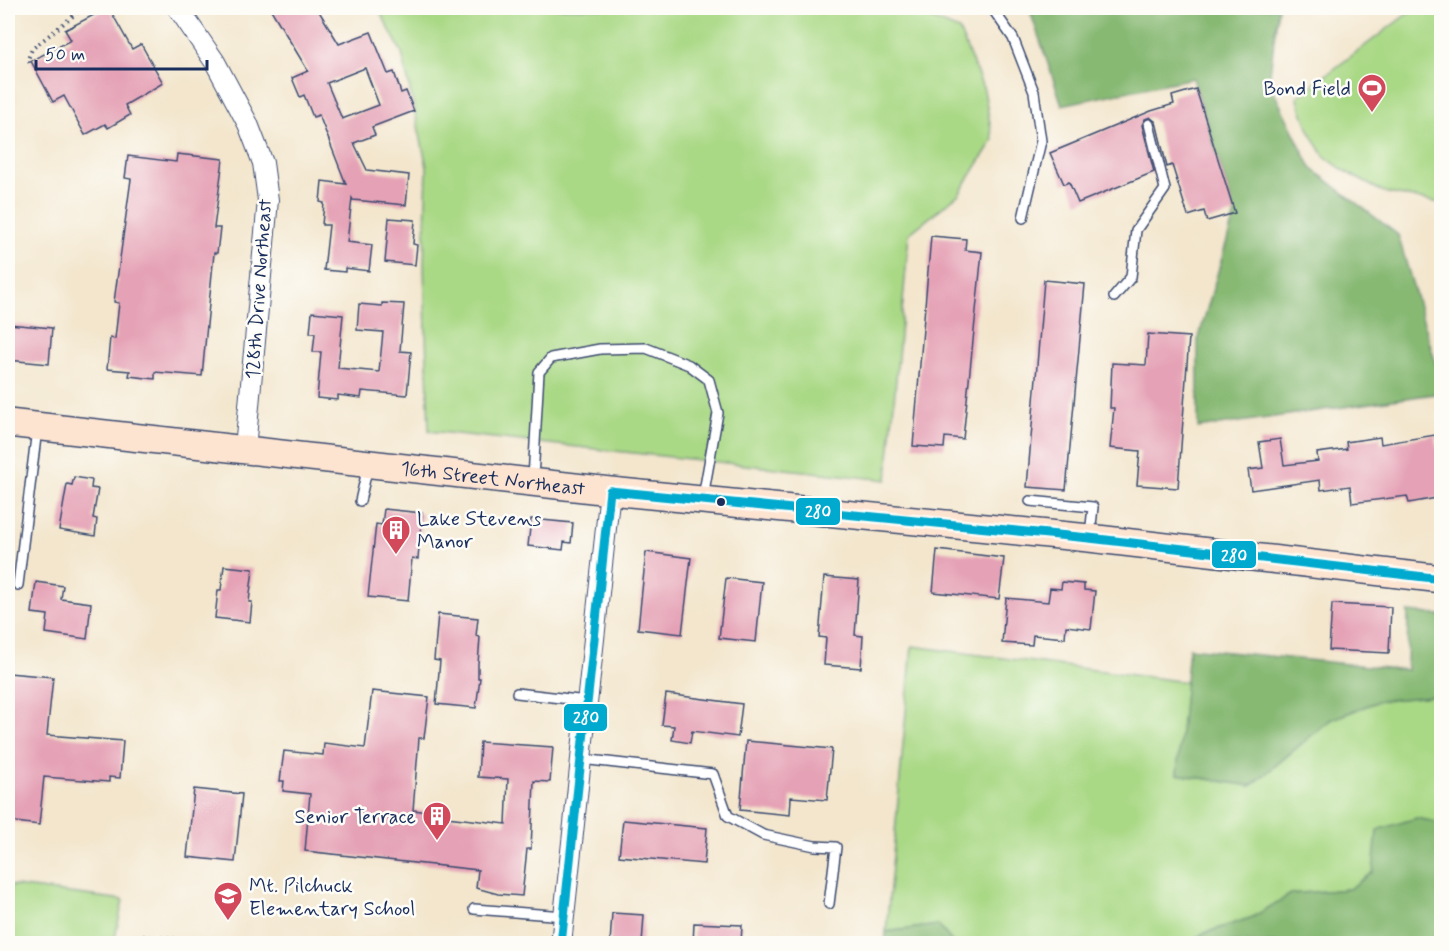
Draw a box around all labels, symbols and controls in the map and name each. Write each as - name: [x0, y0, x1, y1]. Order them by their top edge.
- scale bar: [36, 33, 207, 71]
- text: 50 m: [45, 43, 85, 67]
- sports icon: Bond Field: [1356, 72, 1388, 114]
- place label: Bond Field: [1263, 76, 1351, 103]
- street label: 128th Drive Northeast: [240, 198, 279, 380]
- street label: 16th Street Northeast: [399, 455, 587, 503]
- unlabelled marker: [715, 496, 727, 508]
- line badge: 280: [795, 497, 841, 526]
- text: 280: [805, 502, 831, 523]
- place label: Lake Stevens Manor: [417, 506, 542, 556]
- building icon: Lake Stevens Manor: [380, 514, 412, 556]
- line badge: 280: [1211, 540, 1257, 569]
- text: 280: [1221, 546, 1247, 567]
- line badge: 280: [563, 703, 608, 732]
- text: 280: [573, 708, 599, 729]
- building icon: Senior Terrace: [421, 800, 453, 842]
- place label: Senior Terrace: [295, 804, 416, 831]
- place label: Mt. Pilchuck Elementary School: [249, 873, 415, 923]
- school or university icon: Mt. Pilchuck Elementary School: [212, 880, 244, 922]

